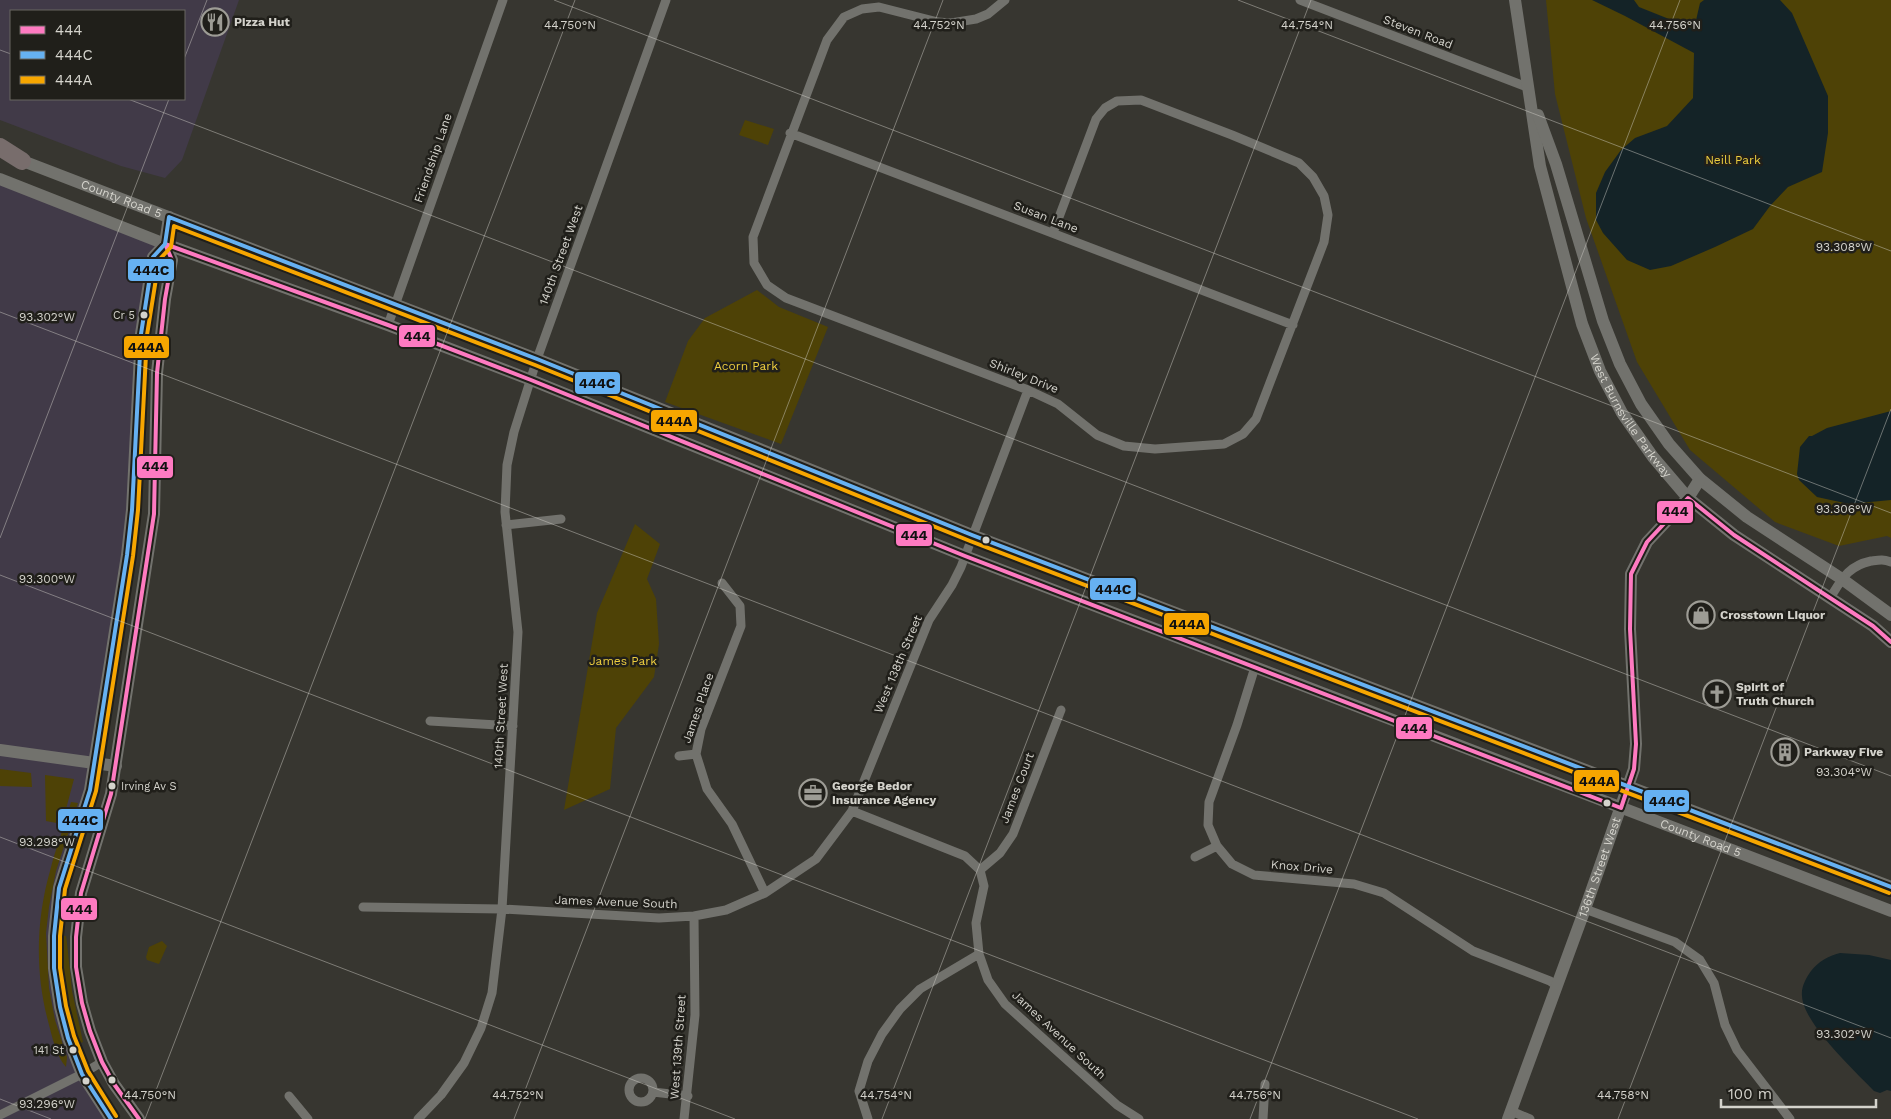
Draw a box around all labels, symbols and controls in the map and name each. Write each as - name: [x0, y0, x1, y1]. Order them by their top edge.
- restaurant icon: Pizza Hut: [200, 7, 230, 37]
- legend: [10, 10, 185, 100]
- street label: Steven Road: [1381, 12, 1455, 52]
- place label: Pizza Hut: [234, 15, 290, 29]
- text: 44.750°N: [544, 18, 596, 32]
- text: 44.752°N: [913, 18, 965, 32]
- text: 44.754°N: [1281, 18, 1333, 32]
- text: 44.756°N: [1649, 18, 1701, 32]
- text: 444: [55, 21, 83, 39]
- text: 444C: [55, 46, 93, 64]
- text: 444A: [55, 71, 92, 89]
- street label: Friendship Lane: [411, 111, 455, 205]
- park label: Neill Park: [1705, 153, 1761, 167]
- street label: County Road 5: [79, 177, 164, 221]
- street label: Susan Lane: [1012, 198, 1080, 236]
- street label: 140th Street West: [536, 203, 586, 307]
- text: 93.308°W: [1816, 240, 1873, 254]
- line badge: 444C: [127, 258, 175, 282]
- text: 444C: [133, 262, 170, 278]
- place label: Cr 5: [113, 309, 135, 322]
- text: 93.302°W: [19, 310, 75, 324]
- marker: Cr 5: [139, 310, 149, 320]
- line badge: 444: [398, 324, 436, 348]
- text: 444: [403, 328, 431, 344]
- line badge: 444A: [123, 335, 170, 359]
- text: 444A: [128, 339, 165, 355]
- street label: West Burnsville Parkway: [1587, 352, 1675, 481]
- street label: Shirley Drive: [987, 356, 1061, 396]
- park label: Acorn Park: [714, 359, 778, 373]
- line badge: 444C: [574, 371, 621, 395]
- text: 444C: [579, 375, 616, 391]
- line badge: 444A: [650, 409, 698, 433]
- text: 444A: [656, 413, 693, 429]
- line badge: 444: [136, 455, 174, 479]
- text: 444: [141, 458, 169, 474]
- line badge: 444: [1656, 500, 1694, 524]
- text: 93.306°W: [1816, 502, 1873, 516]
- text: 444: [1661, 503, 1689, 519]
- line badge: 444: [895, 523, 933, 547]
- text: 444: [900, 527, 928, 543]
- unlabelled marker: [981, 535, 991, 545]
- text: 93.300°W: [19, 572, 76, 586]
- line badge: 444C: [1089, 577, 1137, 601]
- text: 444C: [1095, 581, 1132, 597]
- shop icon: Crosstown Liquor: [1686, 600, 1716, 630]
- place label: Crosstown Liquor: [1720, 608, 1826, 622]
- line badge: 444A: [1163, 612, 1210, 636]
- street label: West 138th Street: [871, 613, 925, 715]
- text: 444A: [1169, 616, 1206, 632]
- park label: James Park: [589, 654, 657, 668]
- street label: 140th Street West: [491, 663, 511, 769]
- street label: James Place: [679, 671, 717, 745]
- church icon: Spirit of Truth Church: [1702, 679, 1732, 709]
- place label: Spirit of Truth Church: [1736, 680, 1814, 708]
- line badge: 444: [1395, 716, 1433, 740]
- text: 444: [1400, 720, 1428, 736]
- building icon: Parkway Five: [1770, 737, 1800, 767]
- place label: Parkway Five: [1804, 745, 1883, 759]
- street label: James Court: [997, 751, 1037, 825]
- text: 93.304°W: [1816, 765, 1873, 779]
- line badge: 444A: [1573, 769, 1620, 793]
- text: 444A: [1579, 773, 1616, 789]
- office icon: George Bedor Insurance Agency: [798, 778, 828, 808]
- place label: George Bedor Insurance Agency: [832, 779, 936, 807]
- place label: Irving Av S: [121, 780, 176, 793]
- marker: Irving Av S: [107, 781, 117, 791]
- line badge: 444C: [1643, 789, 1690, 813]
- text: 444C: [1649, 793, 1686, 809]
- unlabelled marker: [1602, 798, 1612, 808]
- line badge: 444C: [57, 808, 104, 832]
- text: 444C: [62, 812, 99, 828]
- street label: 136th Street West: [1576, 815, 1624, 919]
- street label: County Road 5: [1658, 816, 1743, 860]
- text: 93.298°W: [19, 835, 76, 849]
- street label: Knox Drive: [1270, 857, 1334, 877]
- street label: James Avenue South: [554, 893, 678, 911]
- line badge: 444: [60, 897, 98, 921]
- text: 444: [65, 901, 93, 917]
- street label: James Avenue South: [1009, 988, 1109, 1082]
- street label: West 139th Street: [667, 994, 689, 1100]
- text: 93.302°W: [1816, 1027, 1872, 1041]
- place label: 141 St: [33, 1044, 64, 1057]
- marker: 141 St: [68, 1045, 78, 1055]
- unlabelled marker: [107, 1075, 117, 1085]
- unlabelled marker: [81, 1076, 91, 1086]
- scale bar: [1721, 1076, 1876, 1108]
- text: 100 m: [1728, 1085, 1772, 1103]
- text: 44.750°N: [124, 1088, 176, 1102]
- text: 44.752°N: [492, 1088, 544, 1102]
- text: 44.754°N: [860, 1088, 912, 1102]
- text: 44.756°N: [1229, 1088, 1281, 1102]
- text: 44.758°N: [1597, 1088, 1649, 1102]
- text: 93.296°W: [19, 1097, 76, 1111]

